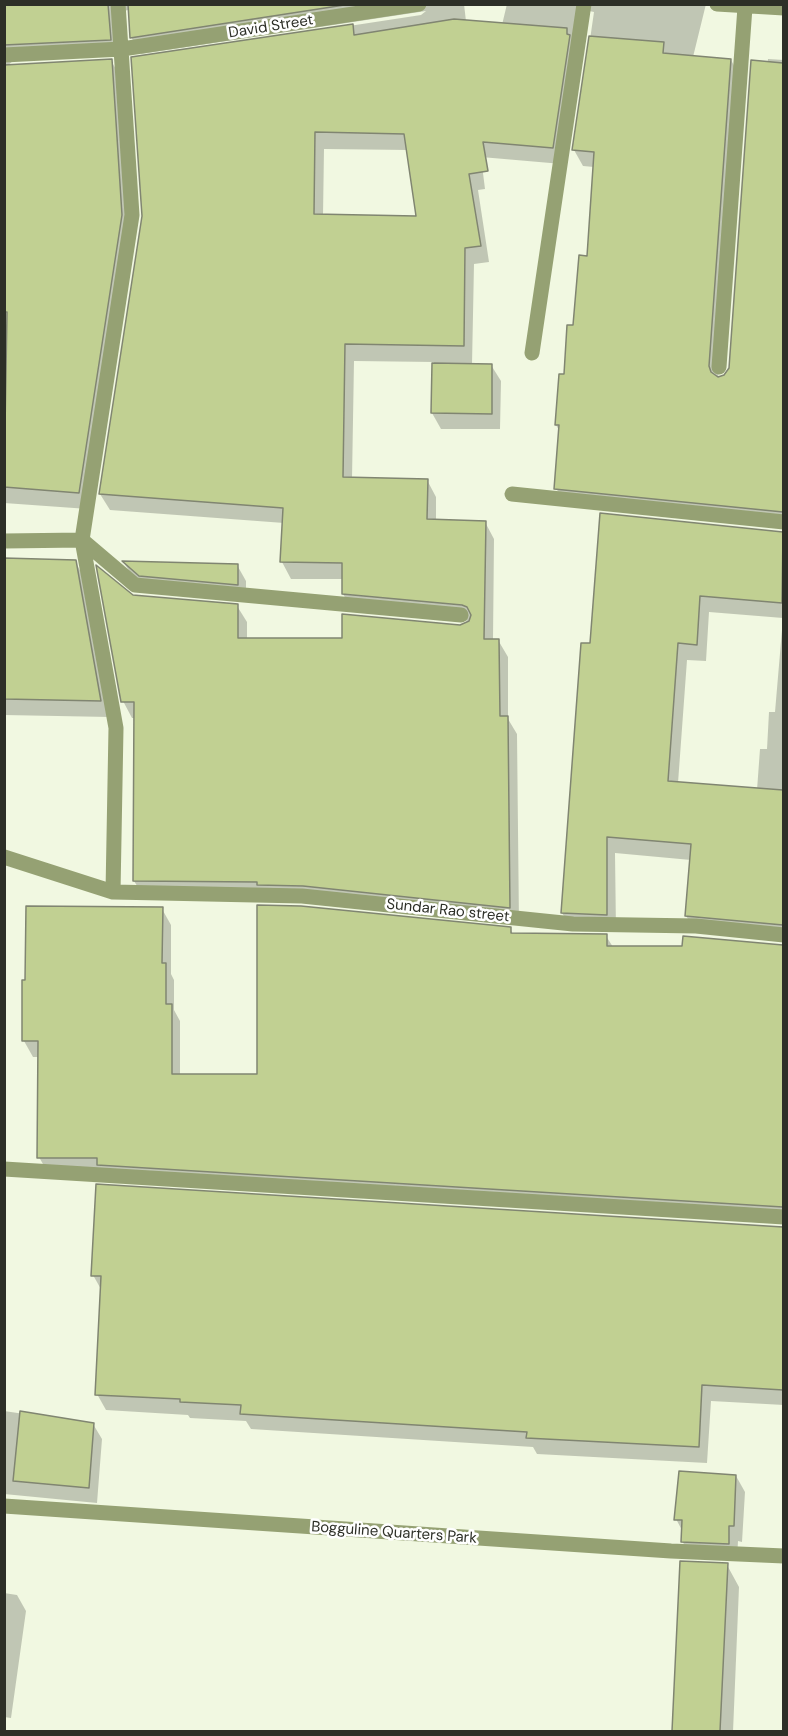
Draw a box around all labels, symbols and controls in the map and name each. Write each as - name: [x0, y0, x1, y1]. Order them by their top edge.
- street label: David Street: [227, 11, 315, 43]
- street label: Sundar Rao street: [386, 896, 510, 926]
- street label: Bogguline Quarters Park: [311, 1518, 477, 1548]

